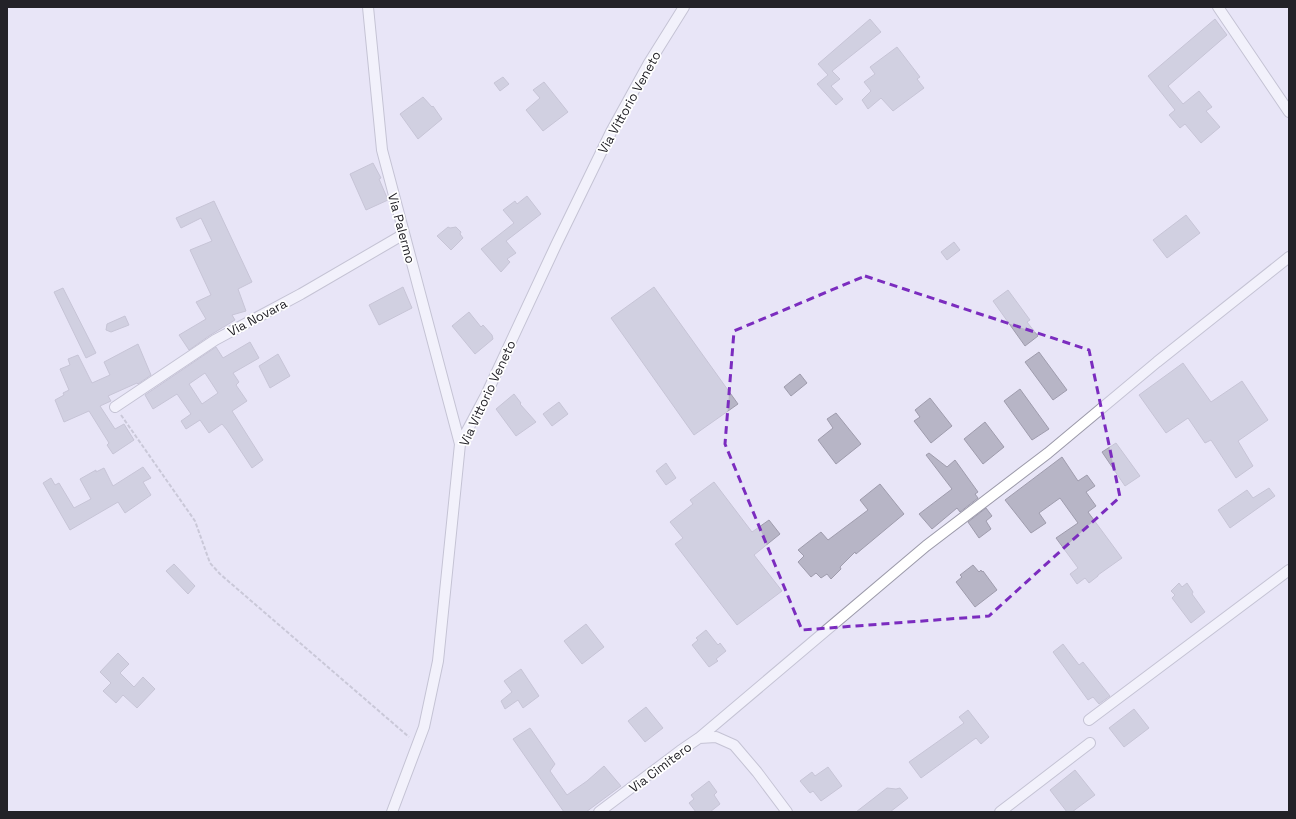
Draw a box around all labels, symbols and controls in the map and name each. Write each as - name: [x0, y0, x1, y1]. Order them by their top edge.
- street label: Via Vittorio Veneto: [594, 48, 665, 157]
- street label: Via Palermo: [384, 191, 419, 265]
- street label: Via Novara: [225, 294, 290, 340]
- street label: Via Vittorio Veneto: [455, 337, 519, 449]
- street label: Via Cimitero: [626, 738, 695, 796]

